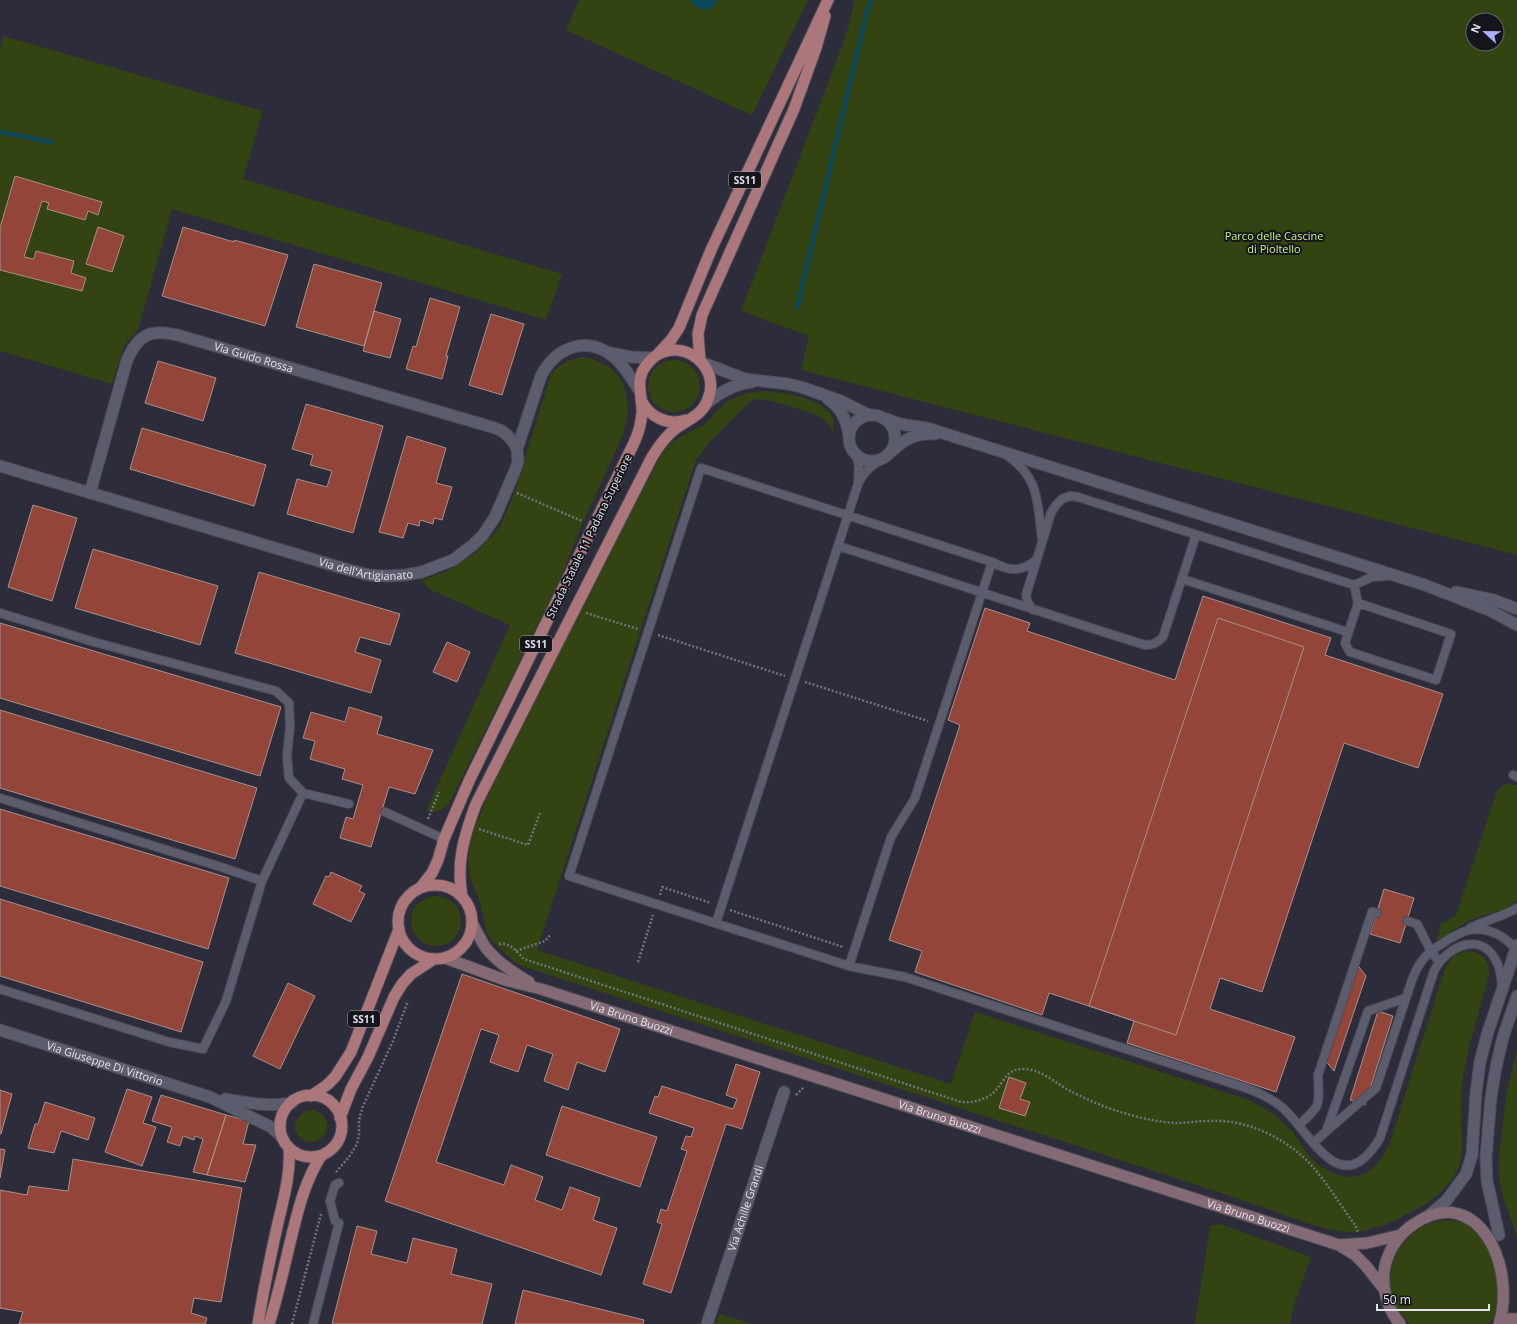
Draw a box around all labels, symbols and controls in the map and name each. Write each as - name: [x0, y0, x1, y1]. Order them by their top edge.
- north arrow: [1465, 12, 1505, 52]
- text: N: [1467, 21, 1484, 35]
- road number: SS11: [729, 172, 761, 188]
- park label: Parco delle Cascine di Pioltello: [1225, 228, 1323, 256]
- street label: Via Guido Rossa: [212, 338, 295, 376]
- street label: Strada Statale 11 Padana Superiore: [542, 451, 635, 620]
- street label: Via dell'Artigianato: [317, 553, 414, 583]
- road number: SS11: [520, 636, 552, 652]
- street label: Via Bruno Buozzi: [588, 997, 675, 1038]
- road number: SS11: [348, 1011, 380, 1027]
- street label: Via Giuseppe Di Vittorio: [45, 1037, 165, 1089]
- street label: Via Bruno Buozzi: [897, 1096, 984, 1137]
- street label: Via Achille Grandi: [724, 1163, 766, 1253]
- street label: Via Bruno Buozzi: [1205, 1195, 1292, 1236]
- scale bar: [1377, 1286, 1489, 1312]
- text: 50 m: [1383, 1291, 1411, 1308]

